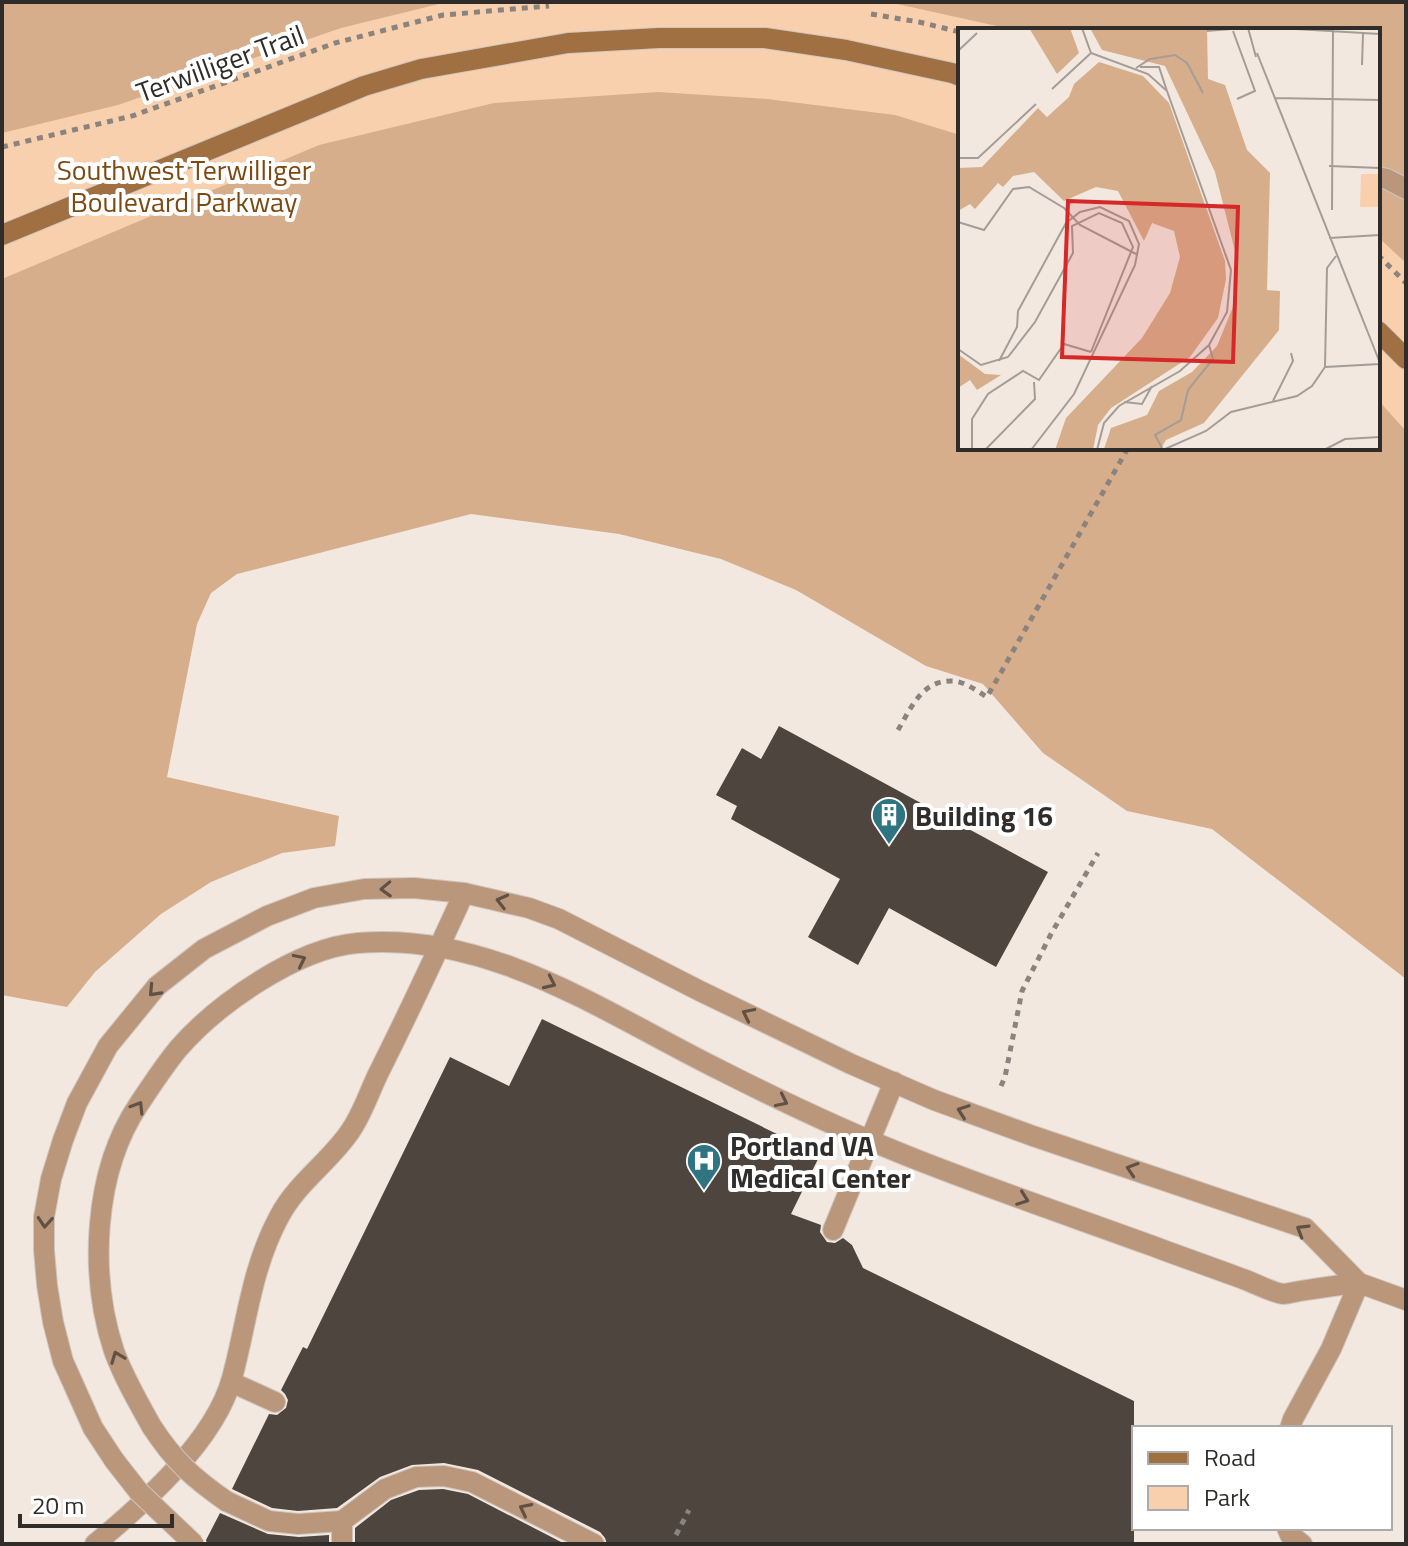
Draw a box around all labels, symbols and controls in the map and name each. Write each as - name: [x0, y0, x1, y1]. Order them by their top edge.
- street label: Terwilliger Trail: [130, 13, 310, 113]
- inset map: [958, 28, 1380, 450]
- park label: Southwest Terwilliger Boulevard Parkway: [57, 148, 312, 223]
- place label: Building 16: [915, 794, 1053, 837]
- building icon: Building 16: [870, 796, 908, 846]
- one-way arrow: [379, 880, 392, 897]
- one-way arrow: [496, 893, 510, 910]
- one-way arrow: [291, 954, 306, 970]
- one-way arrow: [542, 973, 557, 989]
- one-way arrow: [148, 982, 163, 996]
- one-way arrow: [741, 1008, 756, 1024]
- one-way arrow: [774, 1091, 789, 1106]
- one-way arrow: [128, 1101, 143, 1115]
- one-way arrow: [957, 1104, 971, 1120]
- place label: Portland VA Medical Center: [730, 1124, 911, 1199]
- hospital icon: Portland VA Medical Center: [685, 1142, 723, 1192]
- one-way arrow: [1126, 1162, 1139, 1178]
- one-way arrow: [1015, 1189, 1029, 1205]
- one-way arrow: [37, 1216, 54, 1229]
- one-way arrow: [1296, 1225, 1310, 1240]
- one-way arrow: [110, 1351, 127, 1365]
- legend: [1132, 1426, 1392, 1530]
- text: Road: [1204, 1439, 1256, 1475]
- scale bar: [20, 1478, 172, 1528]
- text: Park: [1204, 1479, 1250, 1515]
- text: 20 m: [32, 1487, 84, 1523]
- one-way arrow: [518, 1503, 533, 1519]

